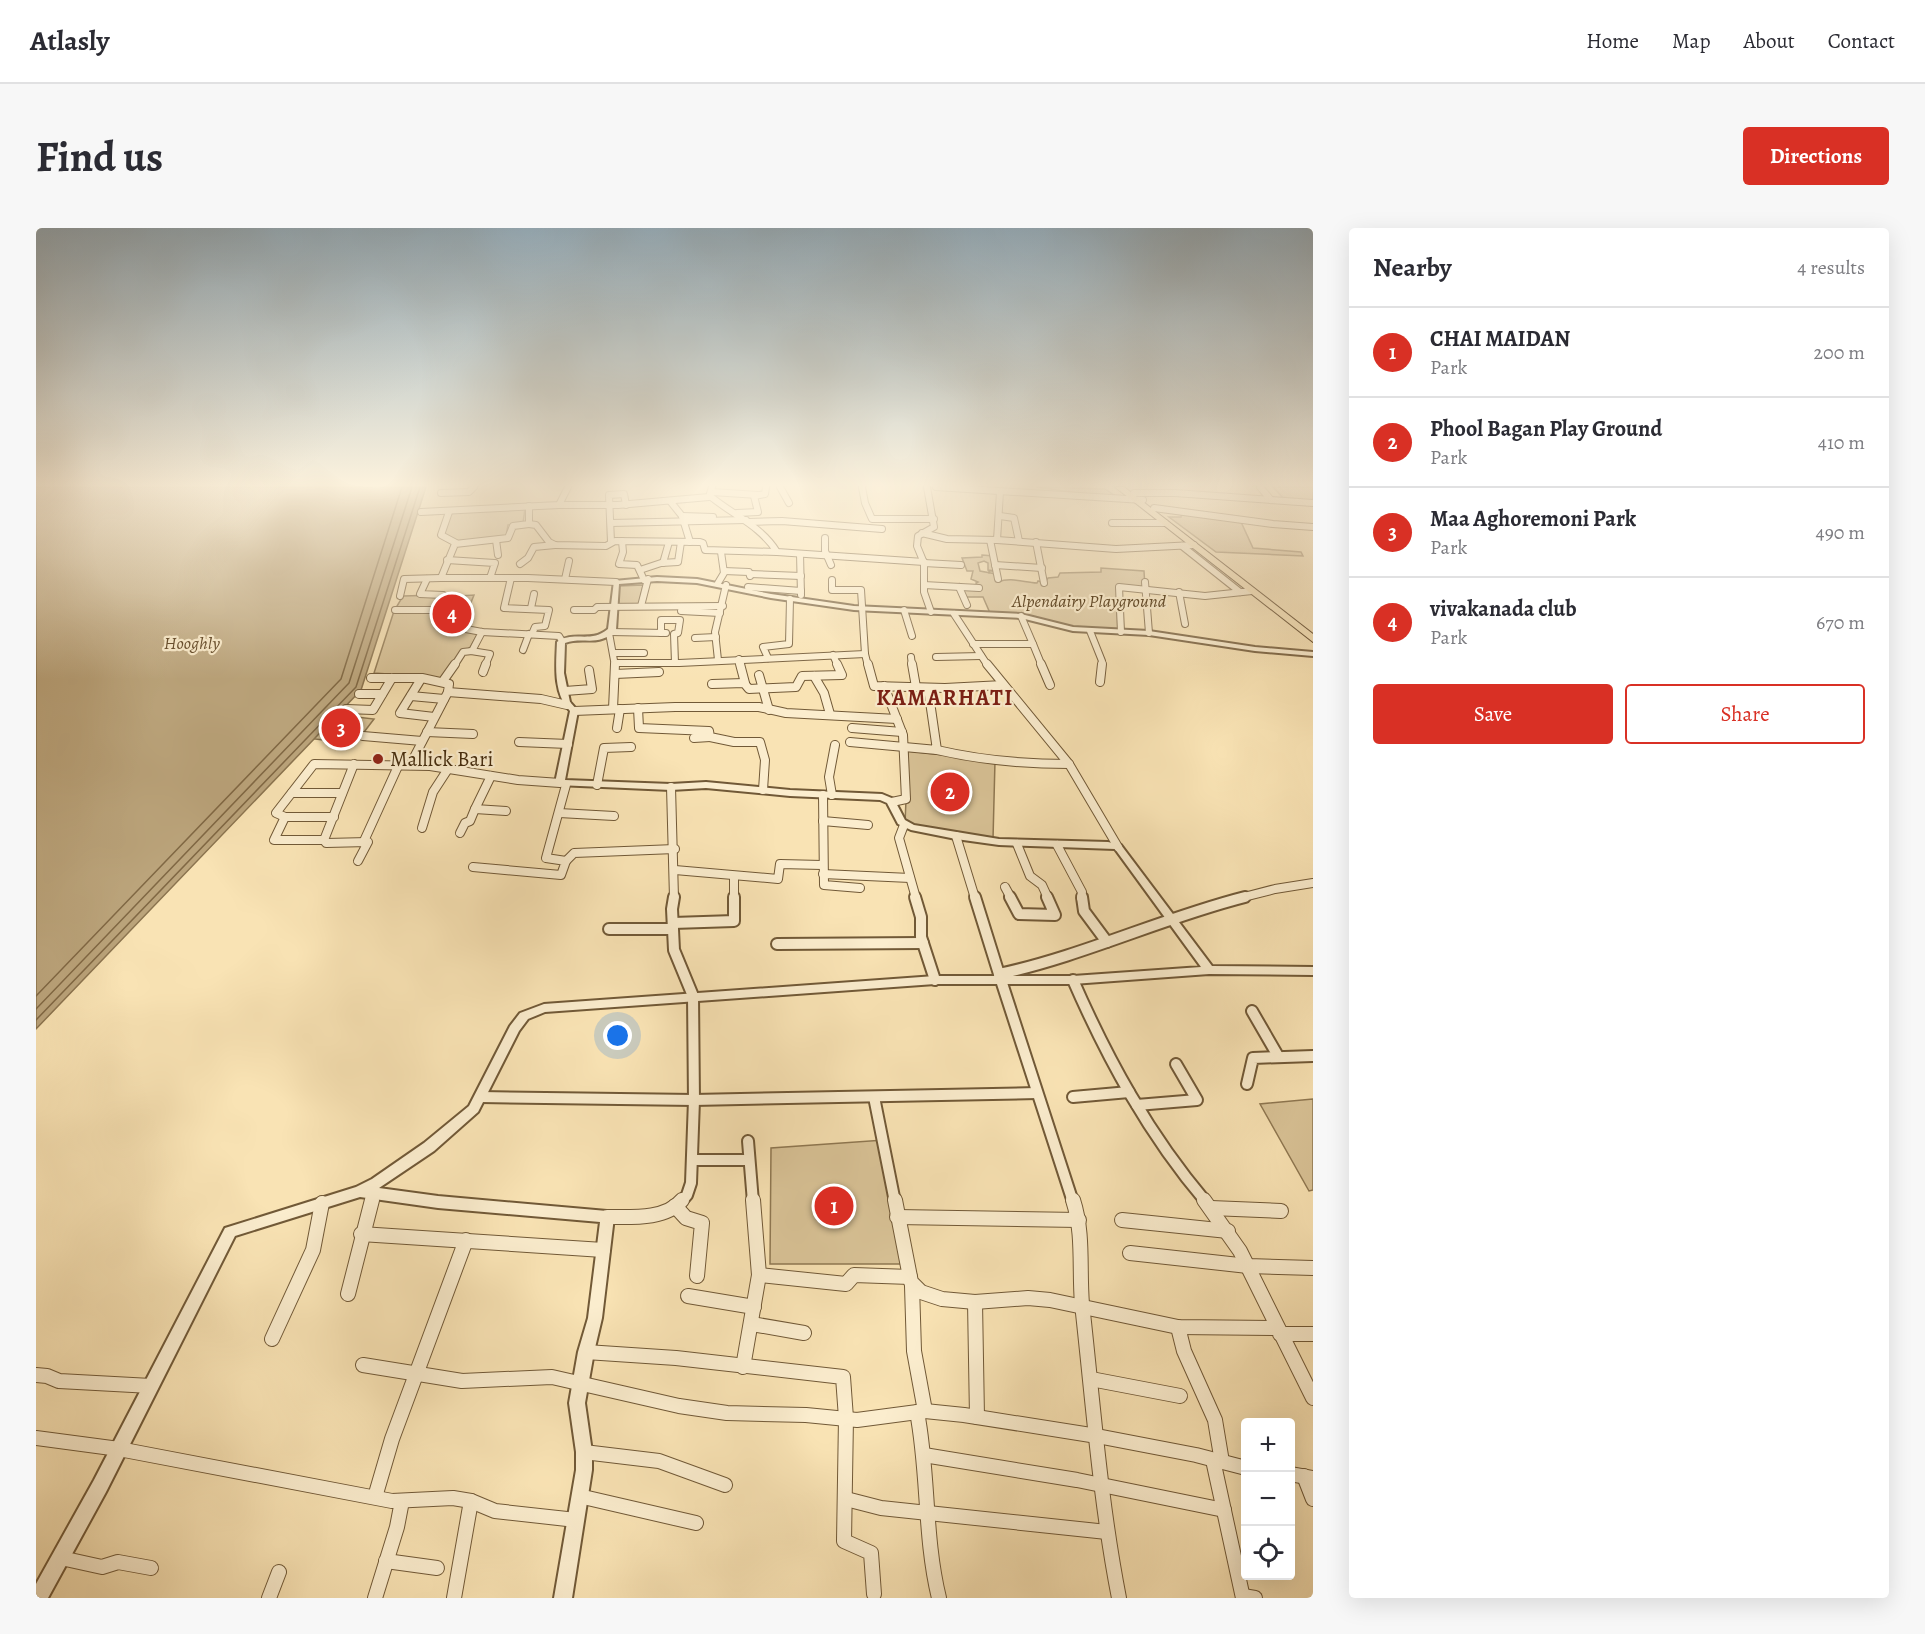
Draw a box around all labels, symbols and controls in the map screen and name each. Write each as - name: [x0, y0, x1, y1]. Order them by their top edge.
- text: Atlasly: [30, 22, 109, 60]
- text: Home: [1586, 27, 1639, 55]
- text: Map: [1672, 27, 1710, 55]
- text: About: [1743, 27, 1795, 55]
- text: Contact: [1828, 27, 1895, 55]
- button: Directions: [1743, 127, 1889, 185]
- text: Find us: [36, 128, 163, 185]
- text: Nearby: [1373, 250, 1452, 285]
- text: 4 results: [1797, 254, 1865, 281]
- text: CHAI MAIDAN: [1430, 324, 1570, 354]
- text: 1: [1389, 339, 1396, 366]
- text: 200 m: [1814, 339, 1865, 366]
- text: Park: [1430, 354, 1468, 381]
- text: Phool Bagan Play Ground: [1430, 414, 1662, 444]
- text: 2: [1388, 429, 1397, 456]
- text: 410 m: [1818, 429, 1865, 456]
- text: Park: [1430, 444, 1468, 471]
- text: Maa Aghoremoni Park: [1430, 504, 1636, 534]
- text: 3: [1388, 519, 1397, 546]
- text: 490 m: [1816, 519, 1865, 546]
- text: Park: [1430, 534, 1468, 561]
- park label: Alpendairy Playground: [1011, 589, 1167, 613]
- pin: 4: [432, 592, 472, 636]
- text: vivakanada club: [1430, 594, 1577, 624]
- text: 4: [1388, 609, 1397, 636]
- text: 670 m: [1816, 609, 1865, 636]
- text: Park: [1430, 624, 1468, 651]
- water label: Hooghly: [164, 631, 220, 655]
- district label: KAMARHATI: [876, 683, 1014, 713]
- button: Save: [1373, 684, 1613, 744]
- button: Share: [1625, 684, 1865, 744]
- pin: 3: [322, 706, 360, 750]
- place label: Mallick Bari: [390, 745, 493, 773]
- marker: Mallick Bari: [371, 752, 385, 766]
- pin: 2: [930, 770, 970, 814]
- your location: [603, 1021, 632, 1050]
- pin: 1: [814, 1184, 854, 1228]
- map controls: [1241, 1418, 1295, 1580]
- button: +: [1241, 1418, 1295, 1472]
- button: −: [1241, 1472, 1295, 1526]
- button: locate: [1241, 1526, 1295, 1580]

